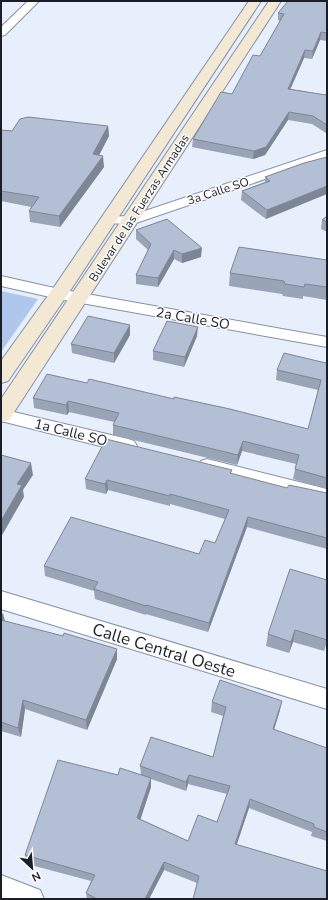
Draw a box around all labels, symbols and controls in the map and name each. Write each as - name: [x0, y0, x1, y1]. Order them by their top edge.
- street label: Bulevar de las Fuerzas Armadas: [85, 131, 193, 285]
- street label: 3a Calle SO: [185, 174, 251, 208]
- street label: 2a Calle SO: [155, 303, 231, 334]
- street label: 1a Calle SO: [32, 414, 109, 451]
- street label: Calle Central Oeste: [89, 618, 238, 683]
- north arrow: [12, 848, 52, 888]
- text: N: [29, 868, 43, 885]

